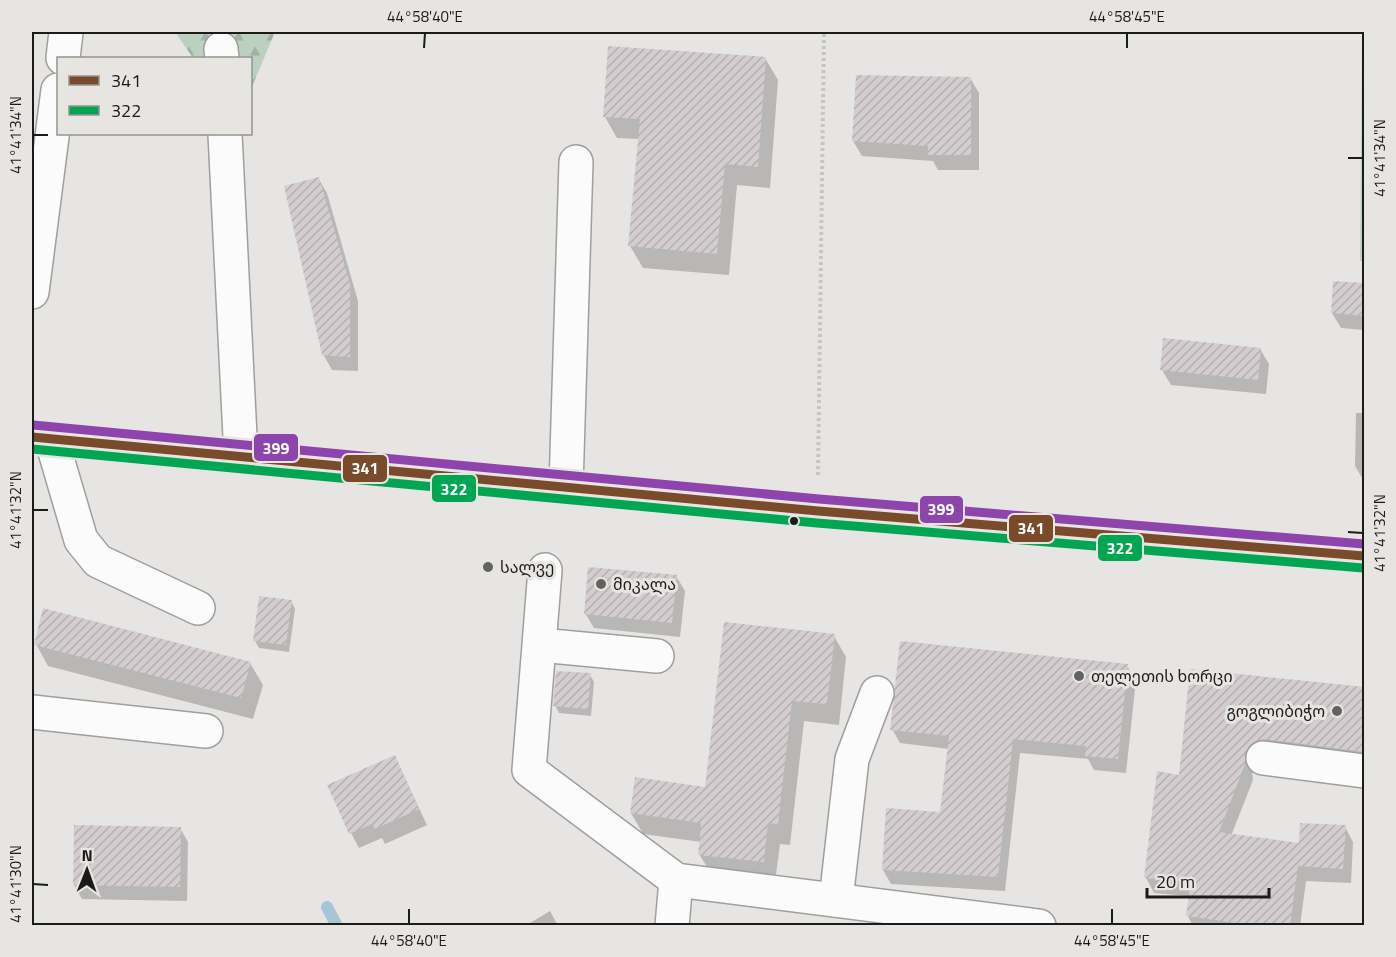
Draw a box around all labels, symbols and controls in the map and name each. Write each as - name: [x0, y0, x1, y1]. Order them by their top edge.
- text: 44°58'40"E: [387, 5, 463, 28]
- text: 44°58'45"E: [1089, 5, 1165, 28]
- legend: [57, 57, 252, 135]
- text: 341: [111, 67, 141, 94]
- text: 41°41'34"N: [4, 96, 27, 174]
- text: 322: [111, 97, 141, 124]
- text: 41°41'34"N: [1368, 119, 1391, 197]
- line badge: 399: [253, 433, 299, 462]
- text: 399: [263, 436, 289, 460]
- line badge: 341: [342, 454, 388, 483]
- text: 341: [352, 456, 378, 480]
- text: 41°41'32"N: [4, 471, 27, 549]
- line badge: 322: [431, 474, 477, 503]
- text: 322: [441, 477, 467, 501]
- text: 41°41'32"N: [1368, 494, 1391, 572]
- line badge: 399: [919, 495, 964, 524]
- text: 399: [928, 497, 954, 521]
- line badge: 341: [1008, 514, 1054, 543]
- unlabelled marker: [788, 515, 800, 527]
- text: 341: [1018, 516, 1044, 540]
- line badge: 322: [1097, 534, 1143, 562]
- text: 322: [1107, 536, 1133, 560]
- place label: სალვე: [500, 555, 554, 579]
- marker: სალვე: [481, 560, 495, 574]
- place label: მიკალა: [613, 572, 676, 596]
- marker: მიკალა: [594, 577, 608, 591]
- place label: თელეთის ხორცი: [1091, 664, 1233, 688]
- marker: თელეთის ხორცი: [1072, 669, 1086, 683]
- place label: გოგლიბიჭო: [1227, 699, 1325, 723]
- marker: გოგლიბიჭო: [1330, 704, 1344, 718]
- north arrow: [57, 840, 117, 900]
- text: N: [82, 843, 93, 867]
- text: 41°41'30"N: [4, 845, 27, 923]
- scale bar: [1147, 861, 1268, 899]
- text: 20 m: [1156, 868, 1195, 895]
- text: 44°58'40"E: [371, 929, 447, 952]
- text: 44°58'45"E: [1074, 929, 1150, 952]

